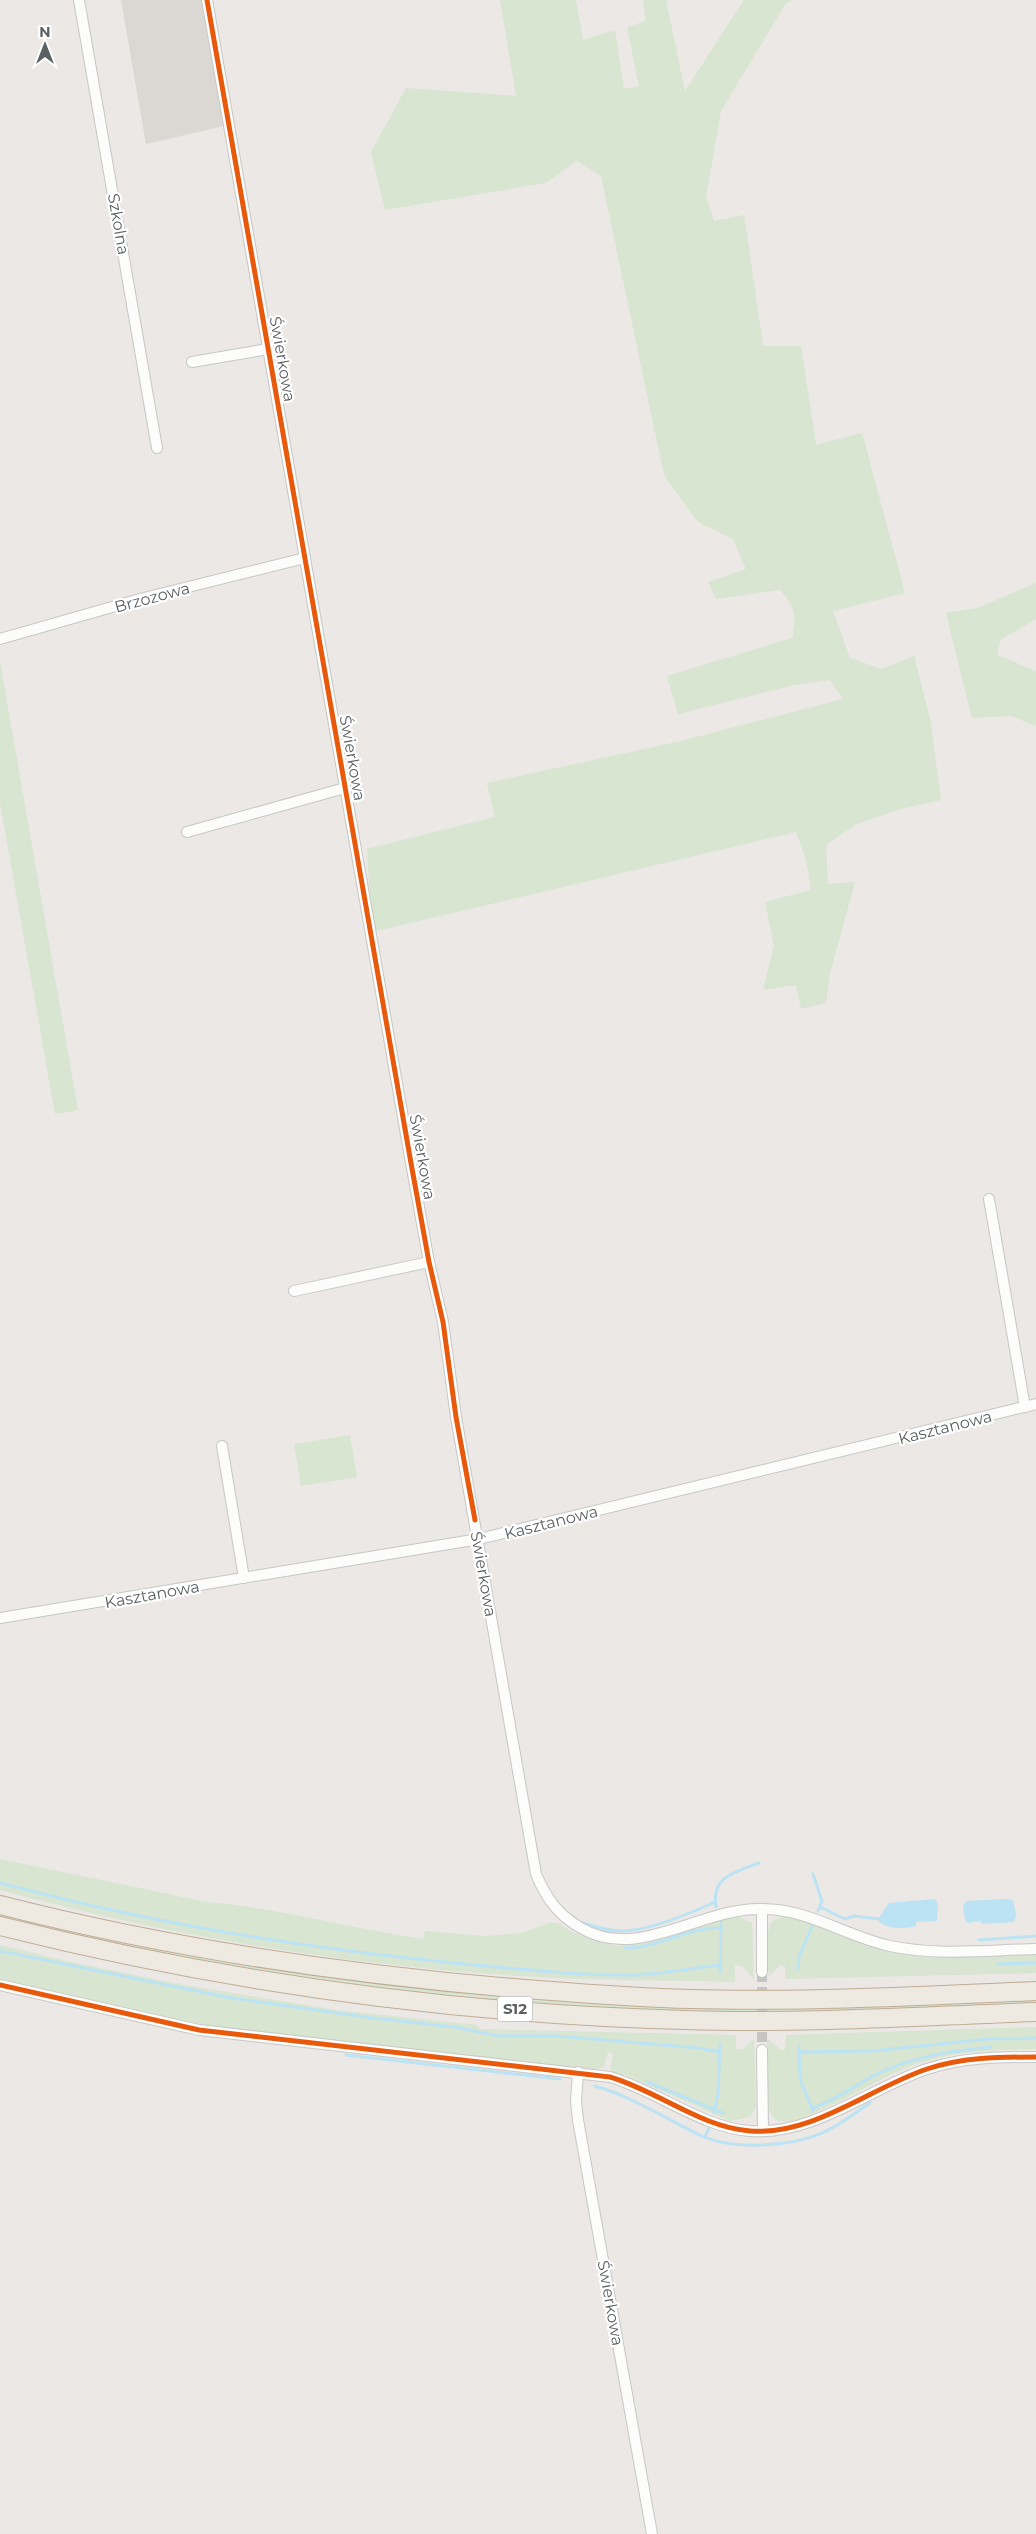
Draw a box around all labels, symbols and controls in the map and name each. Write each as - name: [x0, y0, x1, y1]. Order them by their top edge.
- north arrow: [20, 20, 70, 70]
- text: N: [39, 23, 51, 41]
- street label: Szkolna: [104, 192, 133, 256]
- street label: Świerkowa: [266, 315, 299, 403]
- street label: Brzozowa: [112, 578, 192, 617]
- street label: Świerkowa: [336, 714, 369, 802]
- street label: Świerkowa: [406, 1113, 439, 1201]
- street label: Kasztanowa: [896, 1407, 994, 1448]
- street label: Kasztanowa: [502, 1502, 600, 1543]
- street label: Świerkowa: [467, 1530, 500, 1618]
- street label: Kasztanowa: [103, 1577, 201, 1612]
- road number: S12: [498, 1996, 532, 2022]
- street label: Świerkowa: [594, 2259, 627, 2347]

